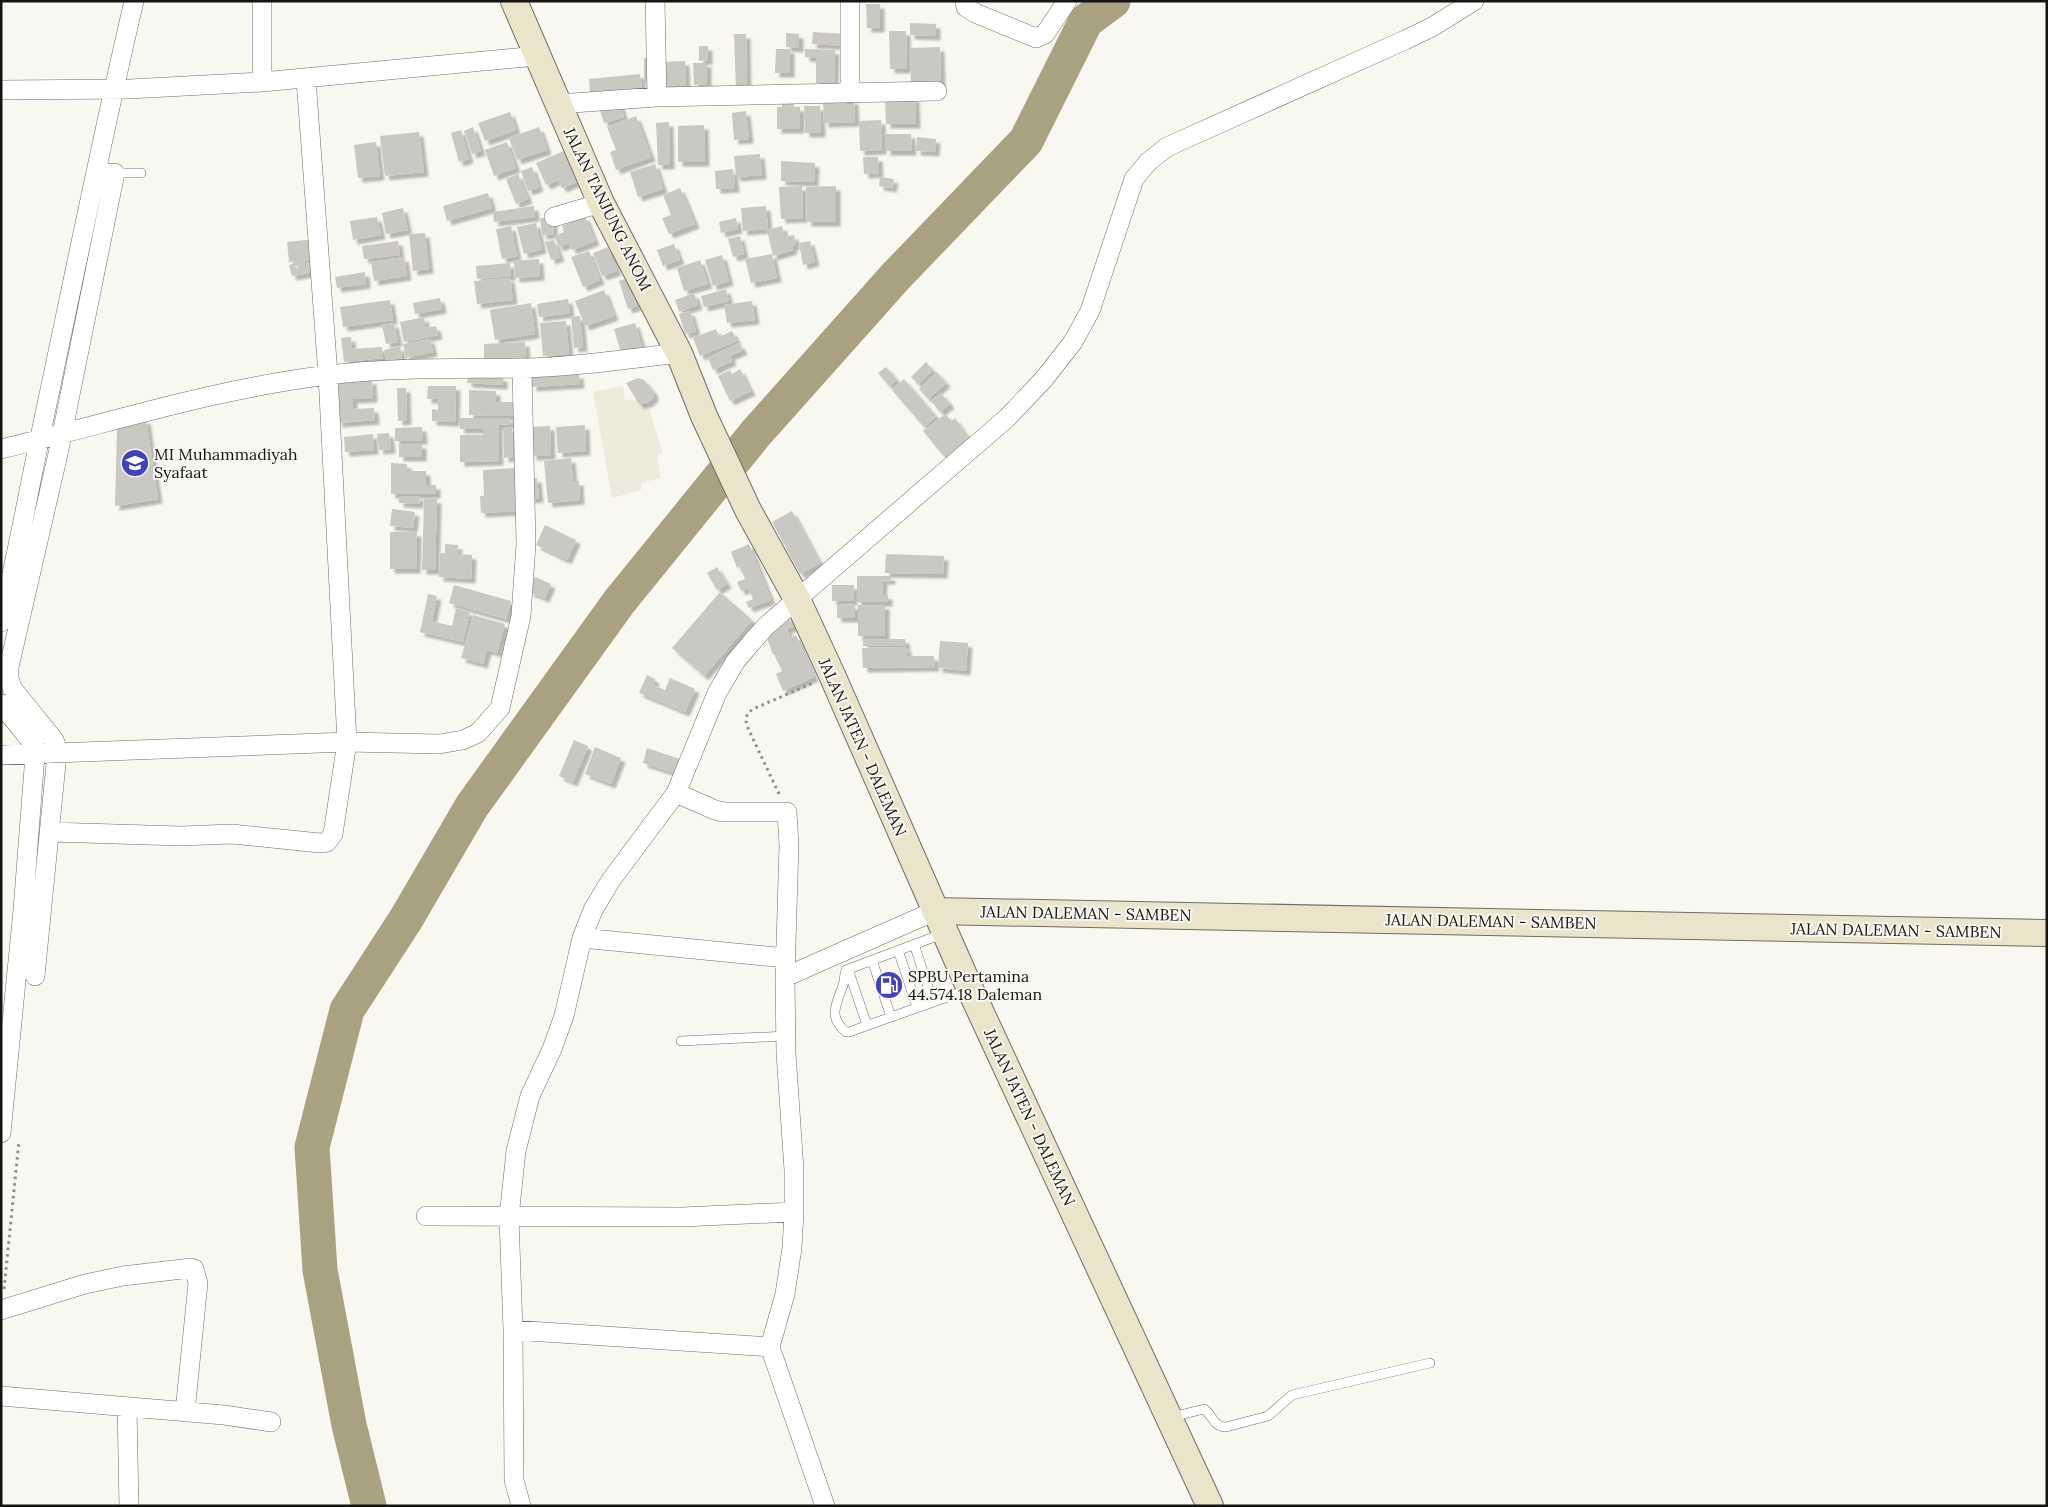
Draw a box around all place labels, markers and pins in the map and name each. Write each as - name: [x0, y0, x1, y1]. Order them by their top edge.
- place label: MI Muhammadiyah Syafaat: [154, 444, 298, 482]
- school or university icon: MI Muhammadiyah Syafaat: [120, 448, 150, 478]
- place label: SPBU Pertamina 44.574.18 Daleman: [908, 966, 1042, 1004]
- fuel station icon: SPBU Pertamina 44.574.18 Daleman: [874, 970, 904, 1000]

